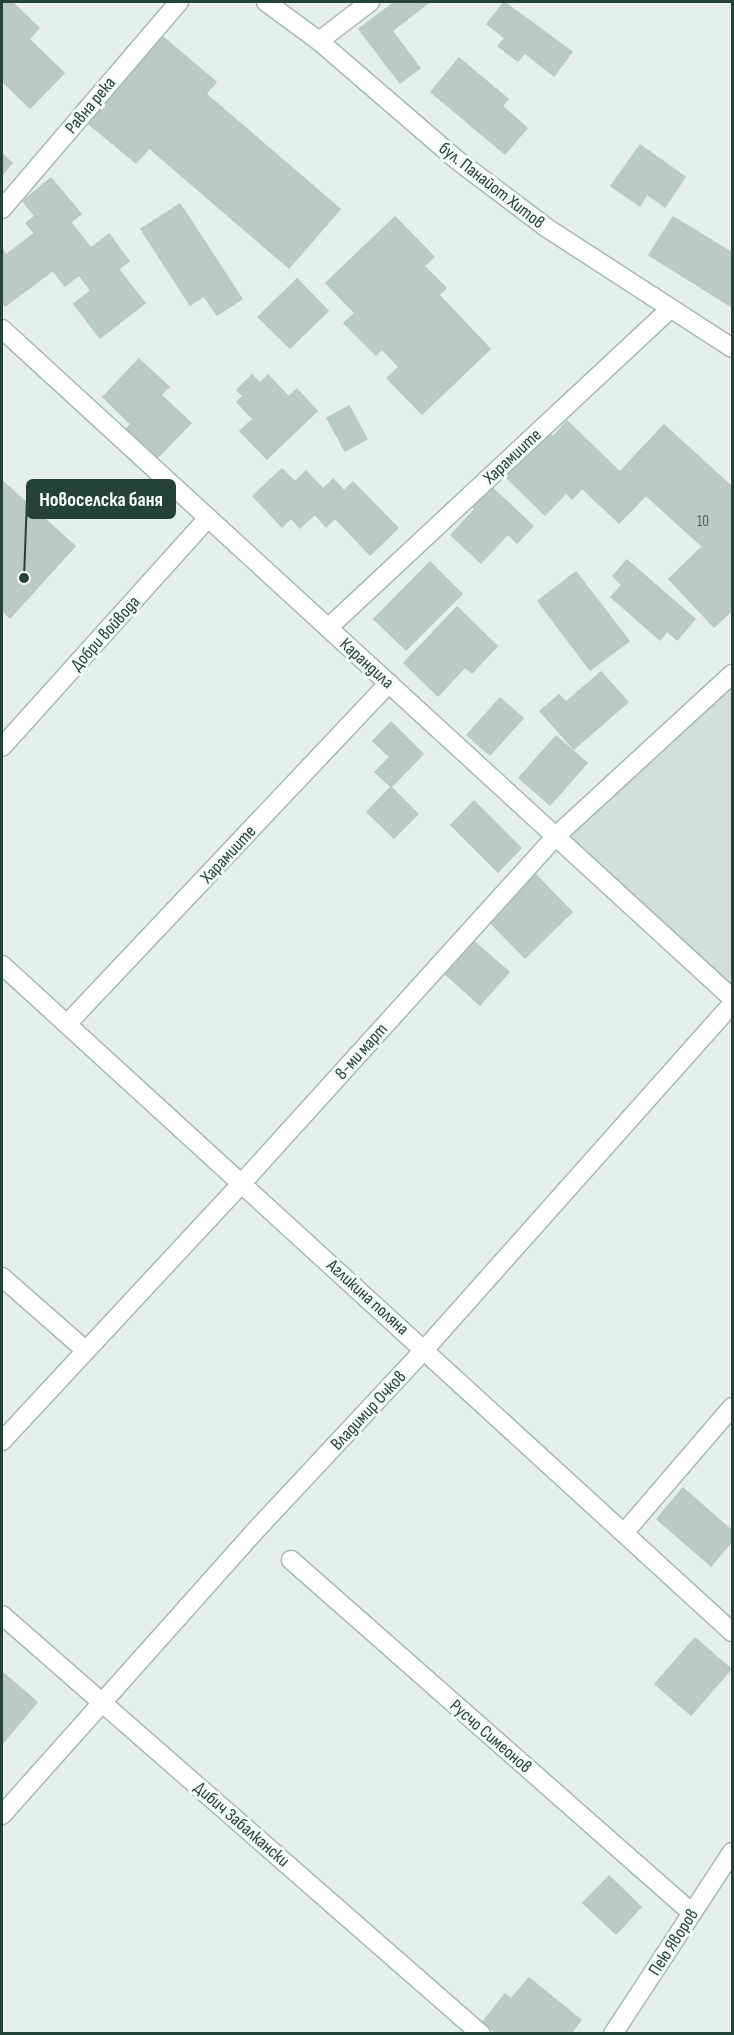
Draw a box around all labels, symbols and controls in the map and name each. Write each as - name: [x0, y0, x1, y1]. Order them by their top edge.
- street label: Равна река: [61, 73, 120, 138]
- street label: бул. Панайот Хитов: [435, 138, 549, 233]
- street label: Харамиите: [478, 424, 546, 489]
- callout: Новоселска баня: [27, 480, 175, 518]
- text: Новоселска баня: [39, 488, 163, 512]
- house number: 10: [697, 512, 709, 531]
- street label: Добри войвода: [66, 592, 144, 675]
- street label: Карандила: [335, 634, 398, 693]
- street label: Харамиите: [196, 821, 260, 888]
- street label: 8-ми март: [331, 1019, 392, 1084]
- street label: Агликина поляна: [322, 1254, 413, 1340]
- street label: Владимир Очков: [326, 1366, 410, 1454]
- street label: Русчо Симеонов: [446, 1695, 536, 1778]
- street label: Дибич Забалкански: [190, 1777, 294, 1871]
- street label: Пею Яворов: [644, 1905, 703, 1979]

